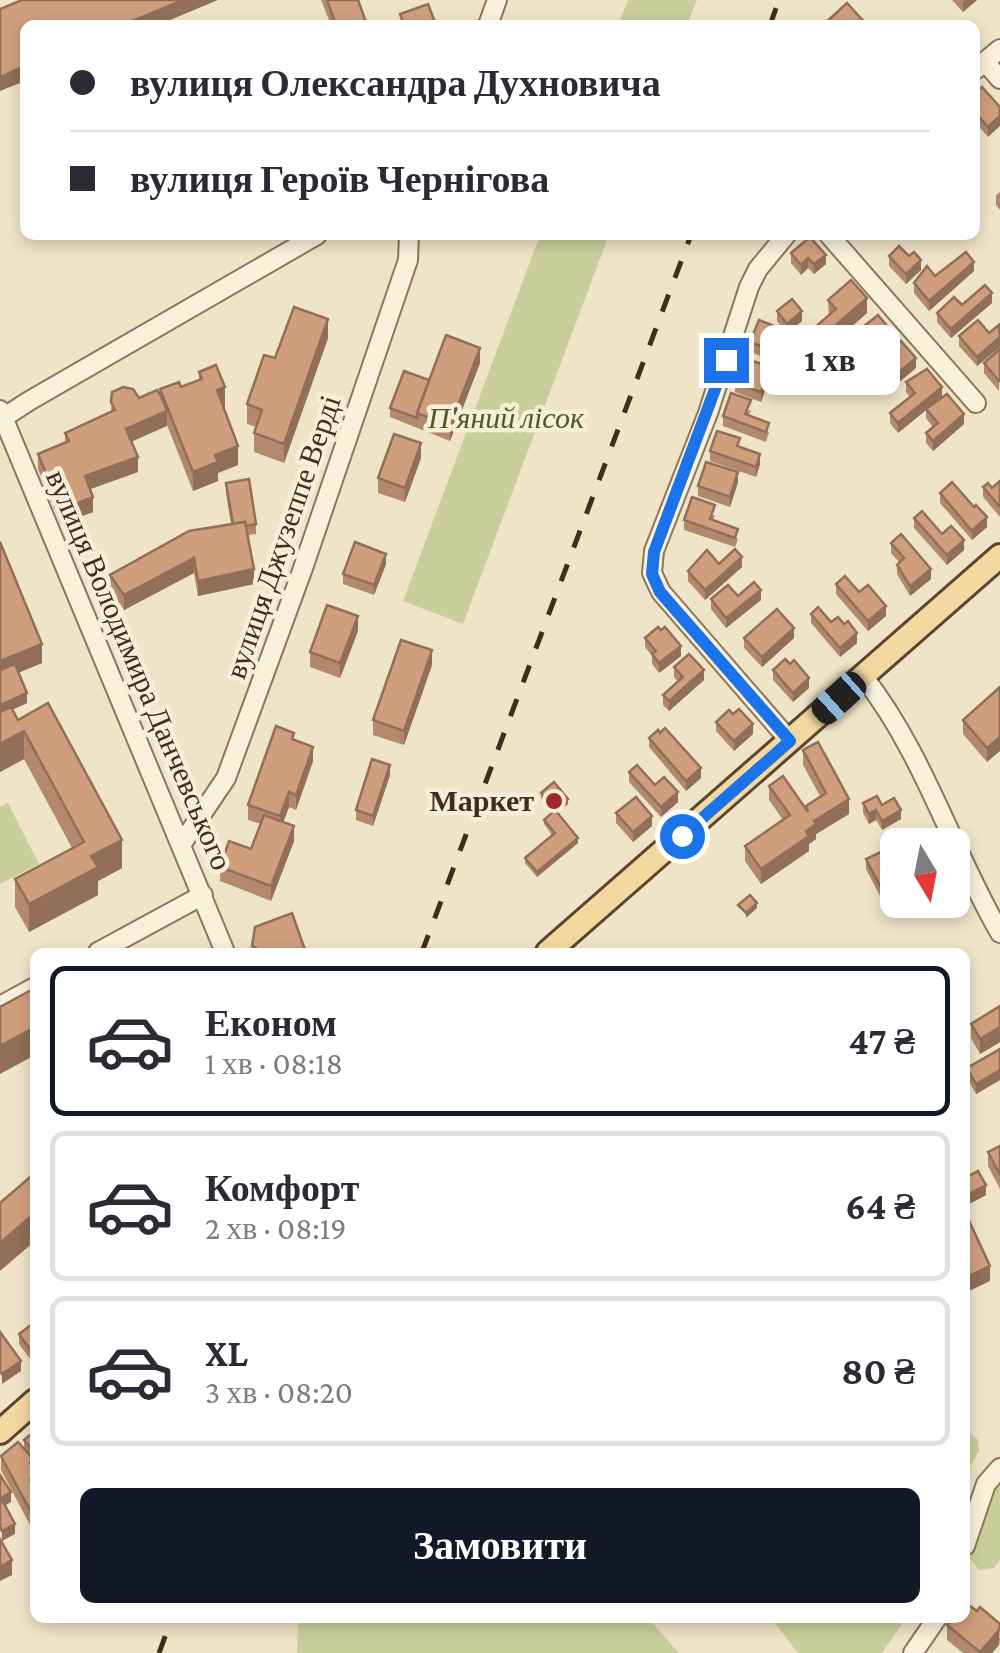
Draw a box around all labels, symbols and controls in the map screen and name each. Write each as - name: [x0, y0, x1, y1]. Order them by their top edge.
- text: вулиця Олександра Духновича: [130, 62, 661, 104]
- text: вулиця Героїв Чернігова: [130, 158, 549, 200]
- callout: 1 хв: [761, 325, 901, 395]
- route end: [704, 338, 749, 383]
- text: 1 хв: [804, 342, 856, 378]
- street label: вулиця Джузеппе Верді: [219, 391, 347, 683]
- park label: П'яний лісок: [427, 401, 585, 434]
- street label: вулиця Володимира Данчевського: [40, 465, 239, 875]
- car: [807, 667, 871, 729]
- place label: Маркет: [429, 784, 534, 817]
- marker: Маркет: [543, 790, 565, 812]
- route start: [660, 814, 705, 859]
- north arrow: [880, 828, 970, 918]
- map controls: [880, 828, 970, 918]
- icon: car: [85, 996, 175, 1086]
- text: Економ: [205, 1002, 337, 1044]
- text: 47 ₴: [849, 1020, 915, 1062]
- text: 1 хв · 08:18: [205, 1045, 343, 1081]
- icon: car: [85, 1161, 175, 1251]
- text: Комфорт: [205, 1167, 359, 1209]
- text: 64 ₴: [845, 1185, 915, 1227]
- text: 2 хв · 08:19: [205, 1210, 347, 1246]
- icon: car: [85, 1326, 175, 1416]
- text: XL: [205, 1332, 248, 1374]
- text: 80 ₴: [841, 1350, 915, 1392]
- text: 3 хв · 08:20: [205, 1374, 353, 1410]
- button: Замовити: [80, 1488, 920, 1603]

